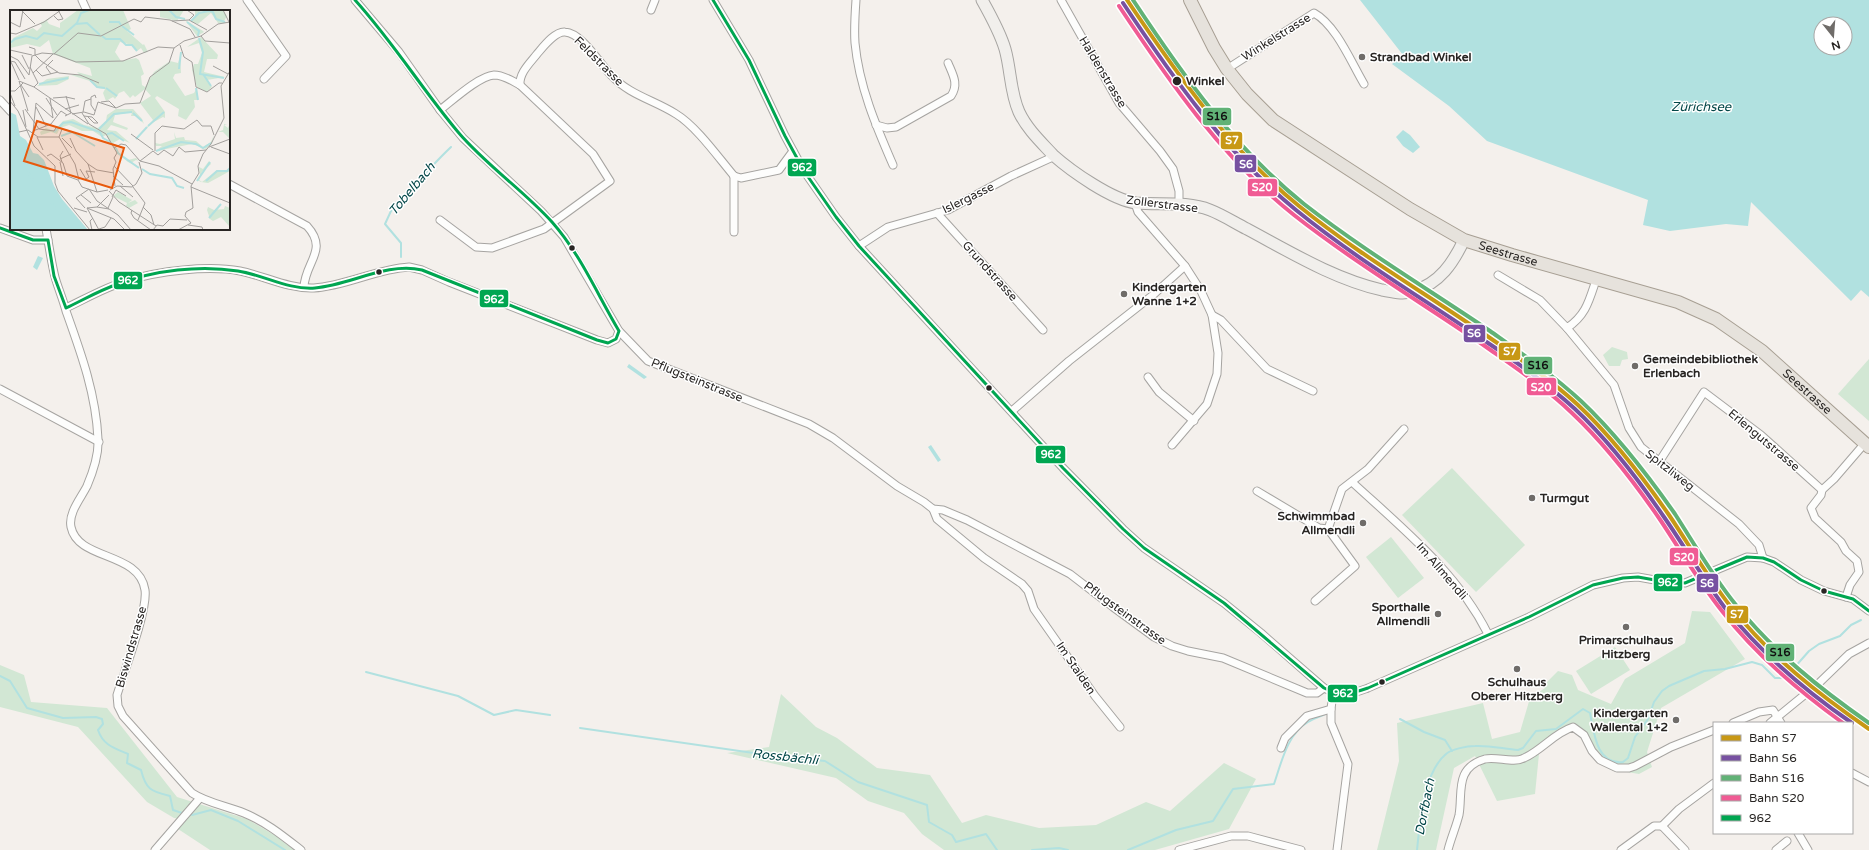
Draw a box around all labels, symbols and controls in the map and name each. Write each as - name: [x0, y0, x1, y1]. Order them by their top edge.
- inset map: [10, 10, 230, 230]
- street label: Winkelstrasse: [1239, 10, 1313, 64]
- north arrow: [1813, 16, 1853, 56]
- street label: Feldstrasse: [571, 33, 627, 89]
- street label: Haldenstrasse: [1076, 34, 1130, 110]
- text: N: [1830, 38, 1842, 53]
- place label: Strandbad Winkel: [1370, 50, 1471, 64]
- marker: Strandbad Winkel: [1357, 52, 1367, 62]
- place label: Winkel: [1186, 74, 1225, 88]
- marker: Winkel: [1171, 75, 1183, 87]
- water label: Zürichsee: [1671, 99, 1732, 115]
- line badge: S16: [1202, 107, 1232, 126]
- text: S16: [1207, 110, 1227, 123]
- line badge: S7: [1220, 131, 1243, 150]
- text: S7: [1225, 134, 1239, 147]
- line badge: S6: [1234, 154, 1257, 173]
- water label: Tobelbach: [385, 158, 439, 219]
- line badge: 962: [787, 158, 817, 177]
- text: S6: [1239, 158, 1253, 171]
- text: 962: [792, 161, 812, 174]
- line badge: S20: [1247, 178, 1278, 197]
- street label: Islergasse: [940, 179, 996, 217]
- text: S20: [1252, 181, 1272, 194]
- street label: Zollerstrasse: [1125, 193, 1199, 215]
- street label: Grundstrasse: [959, 238, 1021, 304]
- street label: Seestrasse: [1477, 238, 1540, 269]
- unlabelled marker: [567, 243, 577, 253]
- unlabelled marker: [374, 267, 384, 277]
- line badge: 962: [113, 271, 143, 290]
- text: 962: [118, 274, 138, 287]
- place label: Kindergarten Wanne 1+2: [1132, 280, 1207, 308]
- line badge: 962: [479, 289, 509, 308]
- marker: Kindergarten Wanne 1+2: [1119, 289, 1129, 299]
- text: 962: [484, 293, 504, 306]
- line badge: S6: [1463, 324, 1486, 343]
- text: S6: [1467, 327, 1481, 340]
- line badge: S7: [1498, 342, 1521, 361]
- text: S7: [1503, 345, 1517, 358]
- place label: Gemeindebibliothek Erlenbach: [1643, 352, 1758, 380]
- street label: Pflugsteinstrasse: [649, 355, 745, 405]
- line badge: S16: [1523, 356, 1553, 375]
- text: S16: [1528, 359, 1548, 372]
- marker: Gemeindebibliothek Erlenbach: [1630, 361, 1640, 371]
- street label: Seestrasse: [1780, 366, 1835, 417]
- line badge: S20: [1526, 377, 1557, 396]
- text: S20: [1531, 381, 1551, 394]
- unlabelled marker: [984, 383, 994, 393]
- street label: Erlengutstrasse: [1726, 406, 1803, 474]
- line badge: 962: [1035, 445, 1066, 464]
- street label: Spitzliweg: [1643, 447, 1697, 493]
- text: 962: [1041, 448, 1061, 461]
- place label: Turmgut: [1539, 491, 1589, 506]
- marker: Turmgut: [1527, 493, 1537, 503]
- place label: Schwimmbad Allmendli: [1278, 509, 1355, 537]
- marker: Schwimmbad Allmendli: [1358, 518, 1368, 528]
- street label: Im Allmendli: [1413, 540, 1471, 602]
- line badge: S20: [1669, 547, 1699, 566]
- text: S20: [1674, 551, 1694, 564]
- line badge: 962: [1653, 573, 1683, 592]
- line badge: S6: [1696, 573, 1719, 593]
- text: 962: [1658, 576, 1678, 589]
- text: S6: [1700, 577, 1714, 590]
- street label: Pflugsteinstrasse: [1081, 579, 1169, 648]
- unlabelled marker: [1819, 586, 1829, 596]
- place label: Sporthalle Allmendli: [1372, 600, 1430, 628]
- street label: Biswindstrasse: [113, 604, 149, 689]
- line badge: S7: [1726, 605, 1749, 624]
- text: S7: [1730, 608, 1744, 621]
- marker: Sporthalle Allmendli: [1433, 609, 1443, 619]
- marker: Primarschulhaus Hitzberg: [1621, 622, 1631, 632]
- place label: Primarschulhaus Hitzberg: [1579, 633, 1674, 662]
- street label: Im Stalden: [1053, 639, 1099, 697]
- line badge: S16: [1765, 643, 1795, 662]
- text: S16: [1770, 646, 1790, 659]
- marker: Schulhaus Oberer Hitzberg: [1512, 664, 1522, 674]
- place label: Schulhaus Oberer Hitzberg: [1471, 675, 1563, 704]
- unlabelled marker: [1377, 677, 1387, 687]
- line badge: 962: [1327, 684, 1358, 703]
- text: 962: [1333, 687, 1353, 700]
- place label: Kindergarten Wallental 1+2: [1590, 706, 1668, 734]
- marker: Kindergarten Wallental 1+2: [1671, 715, 1681, 725]
- legend: [1713, 722, 1853, 834]
- text: Bahn S7: [1749, 731, 1797, 745]
- water label: Rossbächli: [751, 746, 821, 769]
- text: Bahn S6: [1749, 751, 1797, 765]
- text: Bahn S16: [1749, 771, 1804, 785]
- water label: Dorfbach: [1412, 776, 1439, 837]
- text: Bahn S20: [1749, 791, 1805, 805]
- text: 962: [1749, 811, 1772, 825]

